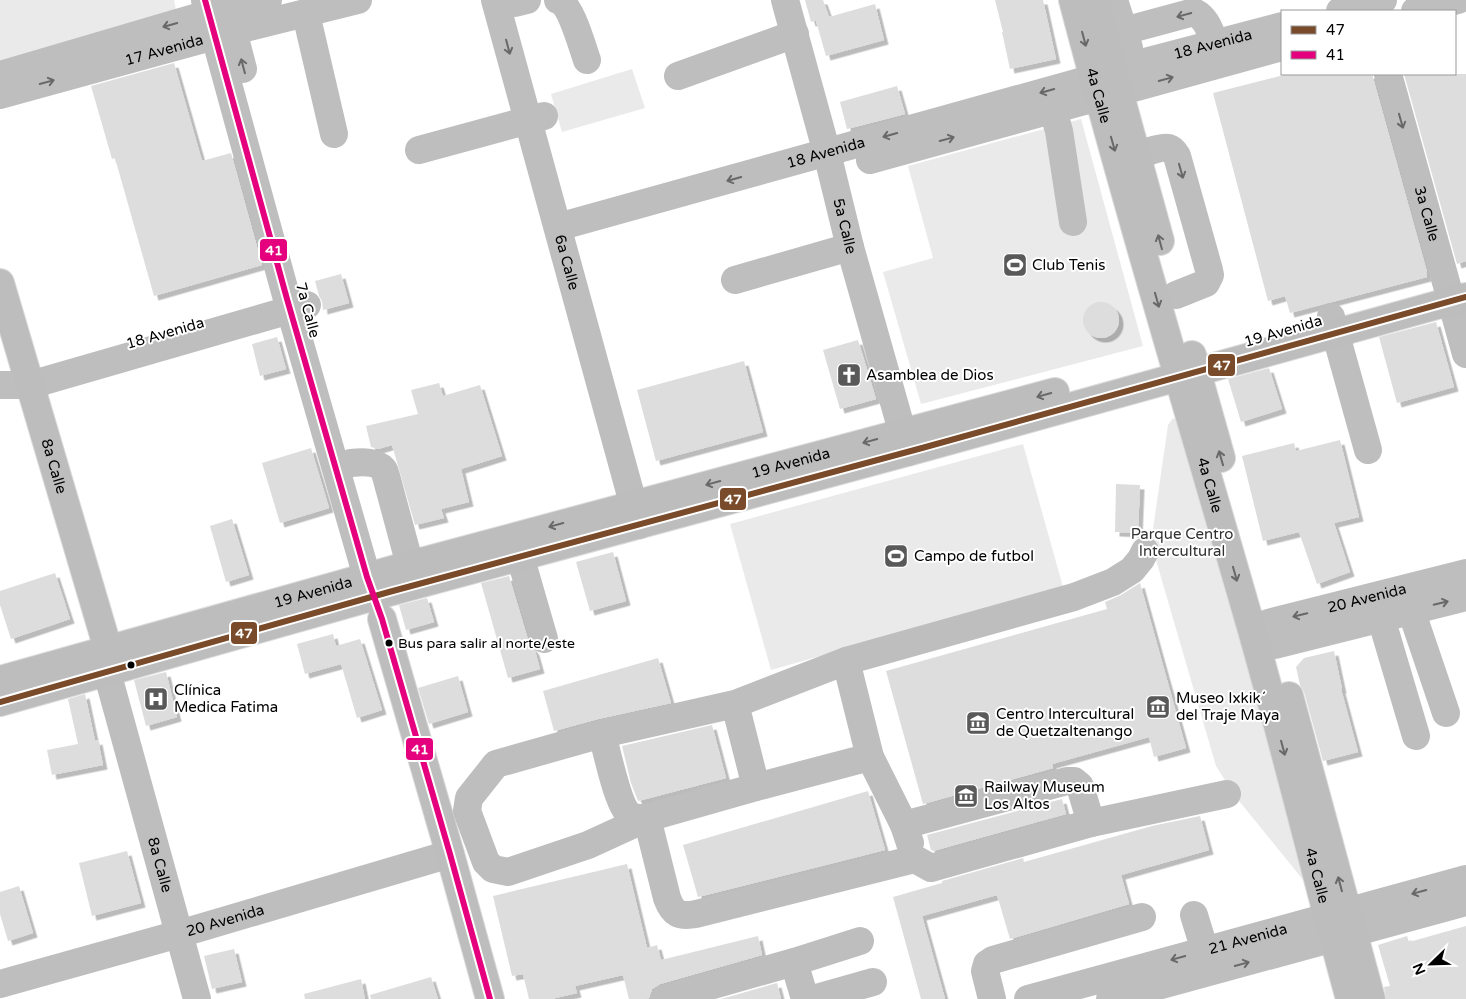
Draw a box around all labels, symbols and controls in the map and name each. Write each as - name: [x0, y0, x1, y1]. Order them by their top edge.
- legend: [1281, 10, 1456, 75]
- one-way arrow: [1177, 11, 1193, 20]
- one-way arrow: [163, 21, 179, 31]
- text: 47: [1326, 21, 1345, 39]
- street label: 18 Avenida: [1171, 25, 1254, 63]
- one-way arrow: [1079, 30, 1089, 46]
- street label: 17 Avenida: [123, 31, 205, 69]
- one-way arrow: [504, 39, 513, 55]
- text: 41: [1326, 46, 1345, 64]
- one-way arrow: [237, 59, 247, 75]
- street label: 4a Calle: [1082, 66, 1115, 125]
- one-way arrow: [1157, 74, 1173, 83]
- one-way arrow: [39, 77, 55, 87]
- one-way arrow: [1039, 87, 1055, 96]
- one-way arrow: [1397, 112, 1407, 128]
- one-way arrow: [883, 130, 899, 140]
- street label: 18 Avenida: [785, 133, 867, 172]
- one-way arrow: [939, 134, 955, 143]
- one-way arrow: [1108, 135, 1118, 151]
- one-way arrow: [1177, 163, 1187, 179]
- one-way arrow: [726, 174, 742, 184]
- street label: 3a Calle: [1411, 184, 1443, 243]
- street label: 5a Calle: [829, 197, 861, 256]
- street label: 6a Calle: [551, 233, 583, 292]
- one-way arrow: [1155, 234, 1164, 250]
- line badge: 41: [259, 238, 288, 262]
- text: 41: [265, 242, 283, 259]
- sports icon: Club Tenis: [1002, 252, 1028, 278]
- place label: Club Tenis: [1032, 256, 1105, 274]
- street label: 7a Calle: [292, 280, 324, 340]
- one-way arrow: [1153, 292, 1163, 308]
- street label: 19 Avenida: [1242, 311, 1324, 351]
- street label: 18 Avenida: [124, 313, 206, 353]
- line badge: 47: [1207, 353, 1236, 377]
- text: 47: [1213, 357, 1231, 374]
- church icon: Asamblea de Dios: [836, 362, 862, 388]
- place label: Asamblea de Dios: [866, 366, 994, 384]
- one-way arrow: [1037, 391, 1053, 400]
- street label: 8a Calle: [37, 436, 71, 496]
- one-way arrow: [863, 437, 879, 447]
- street label: 19 Avenida: [749, 444, 832, 482]
- one-way arrow: [1216, 450, 1226, 466]
- street label: 4a Calle: [1193, 455, 1226, 515]
- one-way arrow: [706, 479, 722, 488]
- line badge: 47: [719, 487, 747, 511]
- text: 47: [724, 491, 742, 508]
- one-way arrow: [549, 521, 565, 531]
- park label: Parque Centro Intercultural: [1131, 525, 1233, 560]
- sports icon: Campo de futbol: [883, 543, 909, 569]
- place label: Campo de futbol: [914, 547, 1034, 565]
- one-way arrow: [1231, 566, 1241, 582]
- street label: 19 Avenida: [272, 573, 354, 612]
- street label: 20 Avenida: [1326, 579, 1408, 617]
- one-way arrow: [1433, 598, 1449, 607]
- one-way arrow: [1292, 611, 1308, 620]
- line badge: 47: [230, 621, 258, 645]
- text: 47: [235, 625, 253, 642]
- place label: Bus para salir al norte/este: [398, 635, 575, 652]
- marker: Bus para salir al norte/este: [384, 638, 394, 648]
- unlabelled marker: [126, 660, 136, 670]
- place label: Clínica Medica Fatima: [174, 681, 278, 716]
- hospital icon: Clínica Medica Fatima: [143, 686, 169, 712]
- place label: Museo Ixkik´ del Traje Maya: [1176, 689, 1279, 724]
- museum icon: Museo Ixkik´ del Traje Maya: [1145, 694, 1171, 720]
- place label: Centro Intercultural de Quetzaltenango: [996, 705, 1134, 740]
- museum icon: Centro Intercultural de Quetzaltenango: [965, 710, 991, 736]
- line badge: 41: [405, 737, 434, 761]
- one-way arrow: [1279, 739, 1288, 755]
- text: 41: [411, 741, 429, 758]
- place label: Railway Museum Los Altos: [984, 778, 1105, 813]
- museum icon: Railway Museum Los Altos: [953, 783, 979, 809]
- street label: 8a Calle: [144, 835, 176, 895]
- street label: 4a Calle: [1301, 846, 1333, 905]
- one-way arrow: [1335, 877, 1344, 893]
- one-way arrow: [1411, 887, 1427, 897]
- street label: 20 Avenida: [184, 900, 266, 940]
- street label: 21 Avenida: [1207, 919, 1289, 958]
- north arrow: [1406, 939, 1456, 989]
- one-way arrow: [1170, 954, 1186, 964]
- one-way arrow: [1234, 958, 1250, 968]
- text: N: [1409, 960, 1430, 977]

